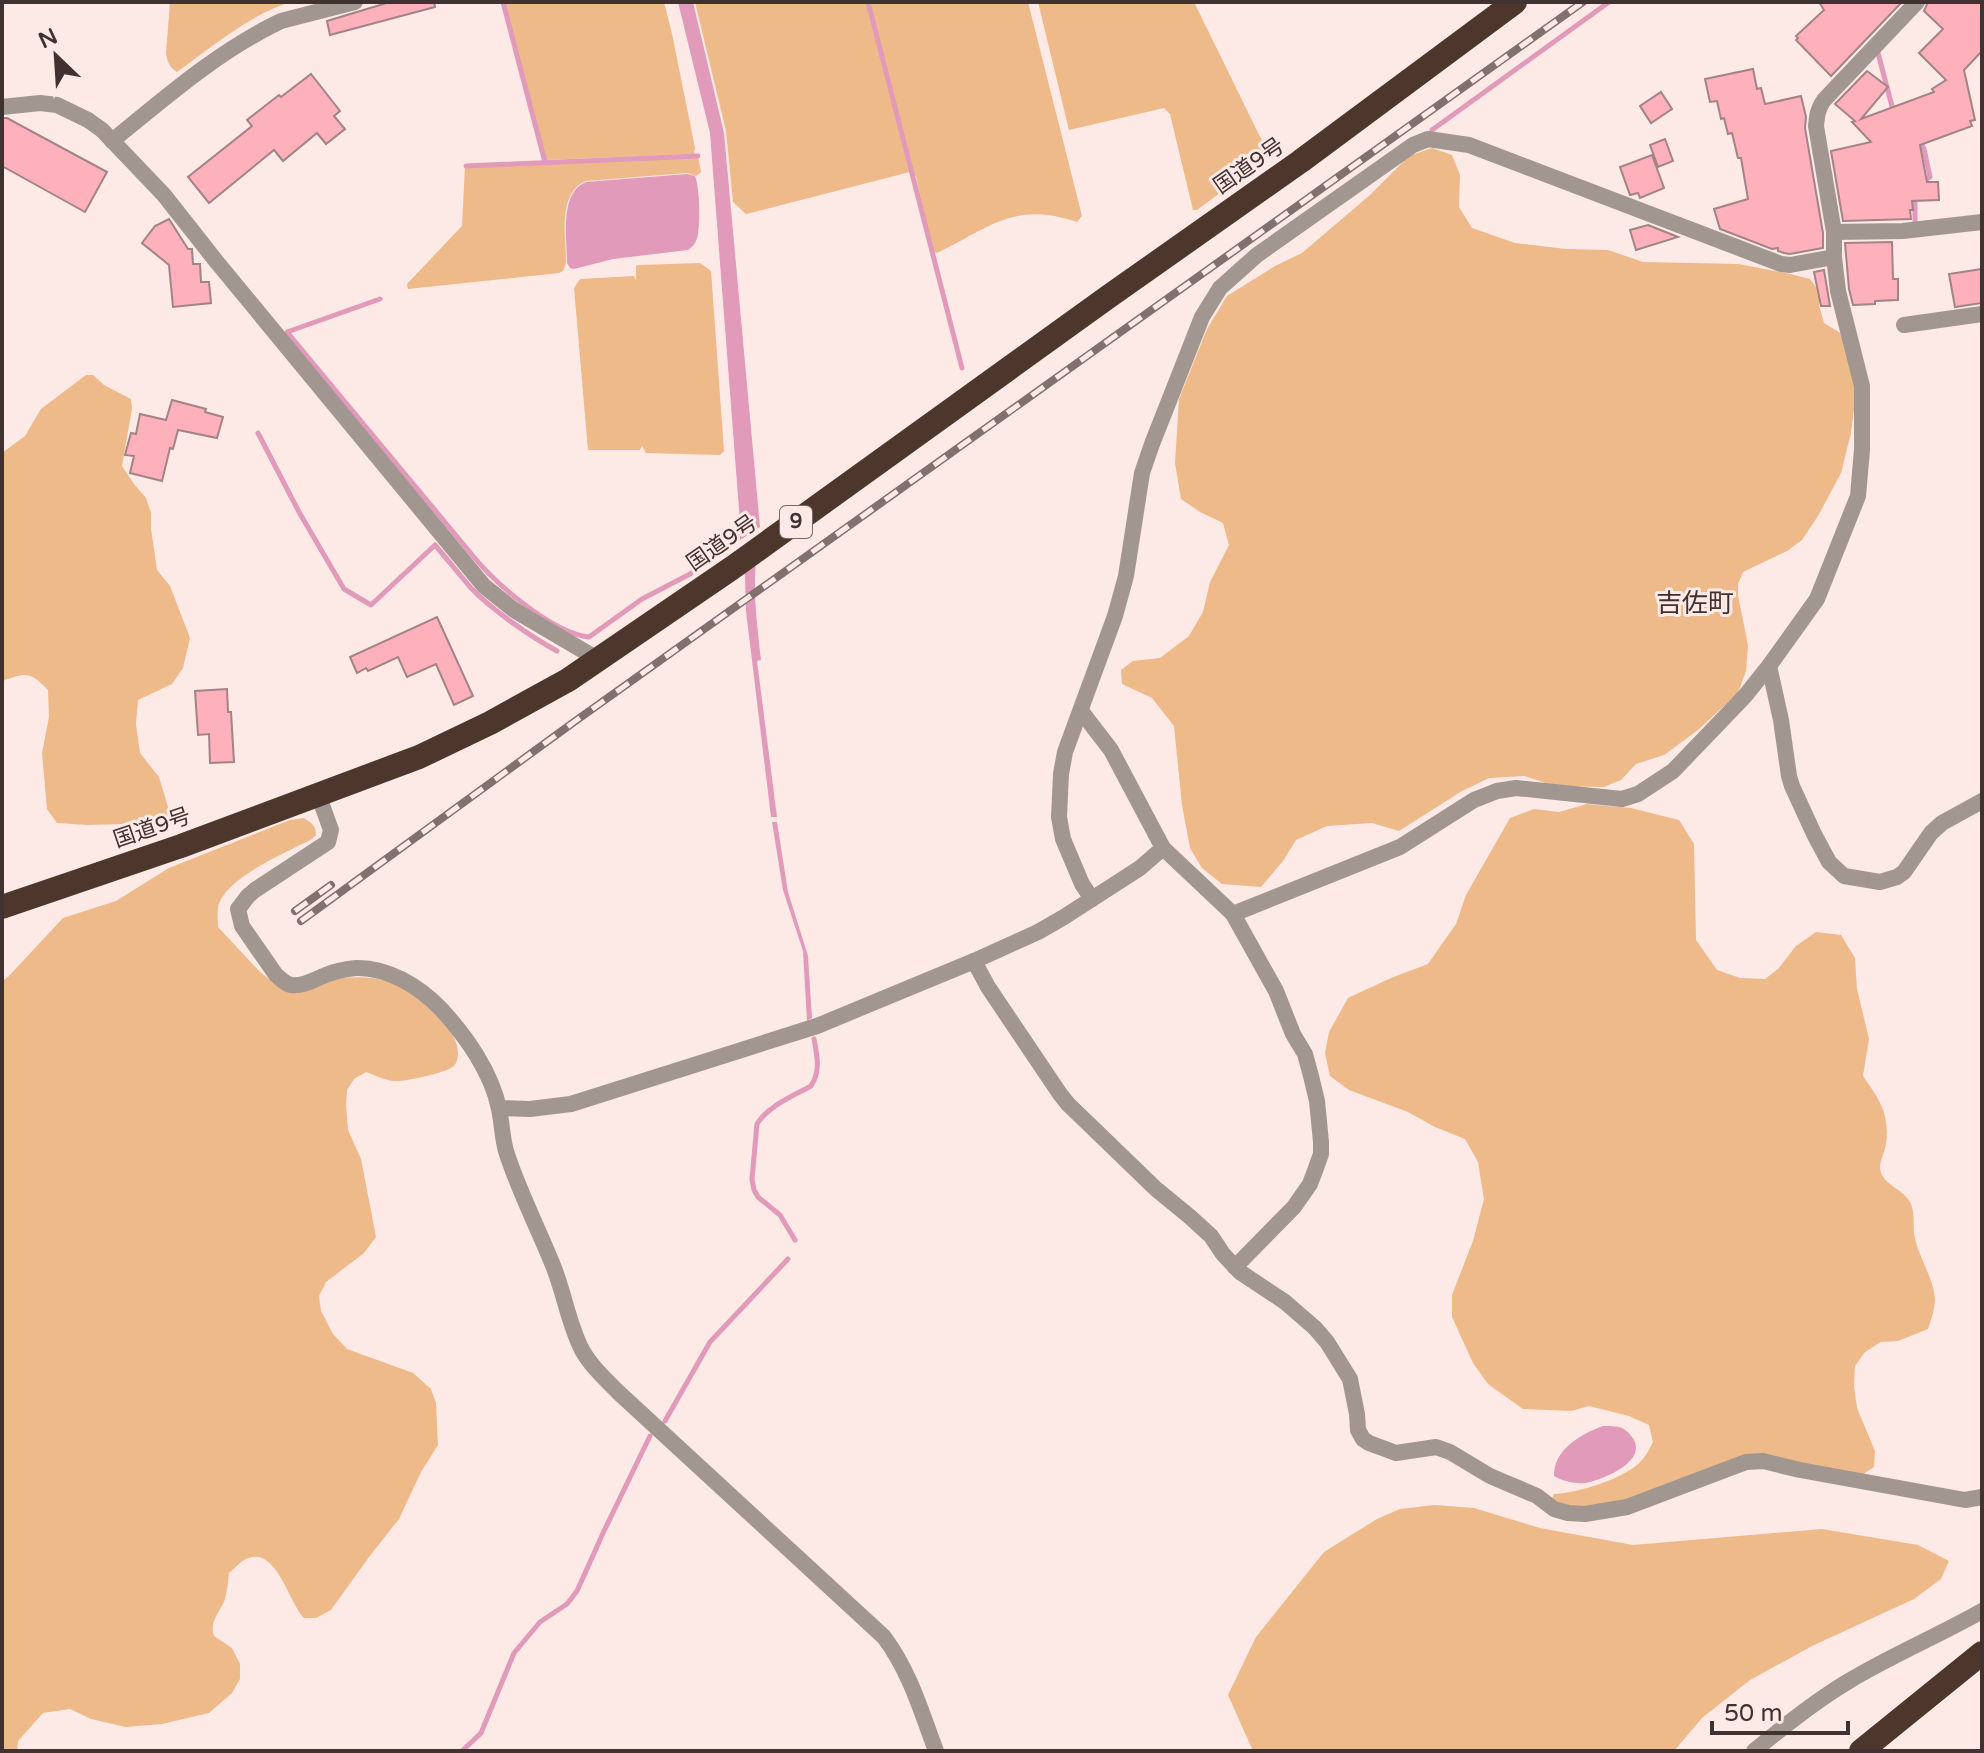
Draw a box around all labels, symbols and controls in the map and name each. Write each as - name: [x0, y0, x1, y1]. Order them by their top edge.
- north arrow: [16, 16, 96, 96]
- text: N: [34, 23, 61, 54]
- street label: 国道9号: [1209, 132, 1289, 200]
- road number: 9: [780, 506, 812, 538]
- street label: 国道9号: [682, 509, 762, 577]
- district label: 吉佐町: [1656, 588, 1734, 619]
- street label: 国道9号: [110, 803, 194, 853]
- scale bar: [1712, 1685, 1848, 1735]
- text: 50 m: [1724, 1699, 1782, 1728]

